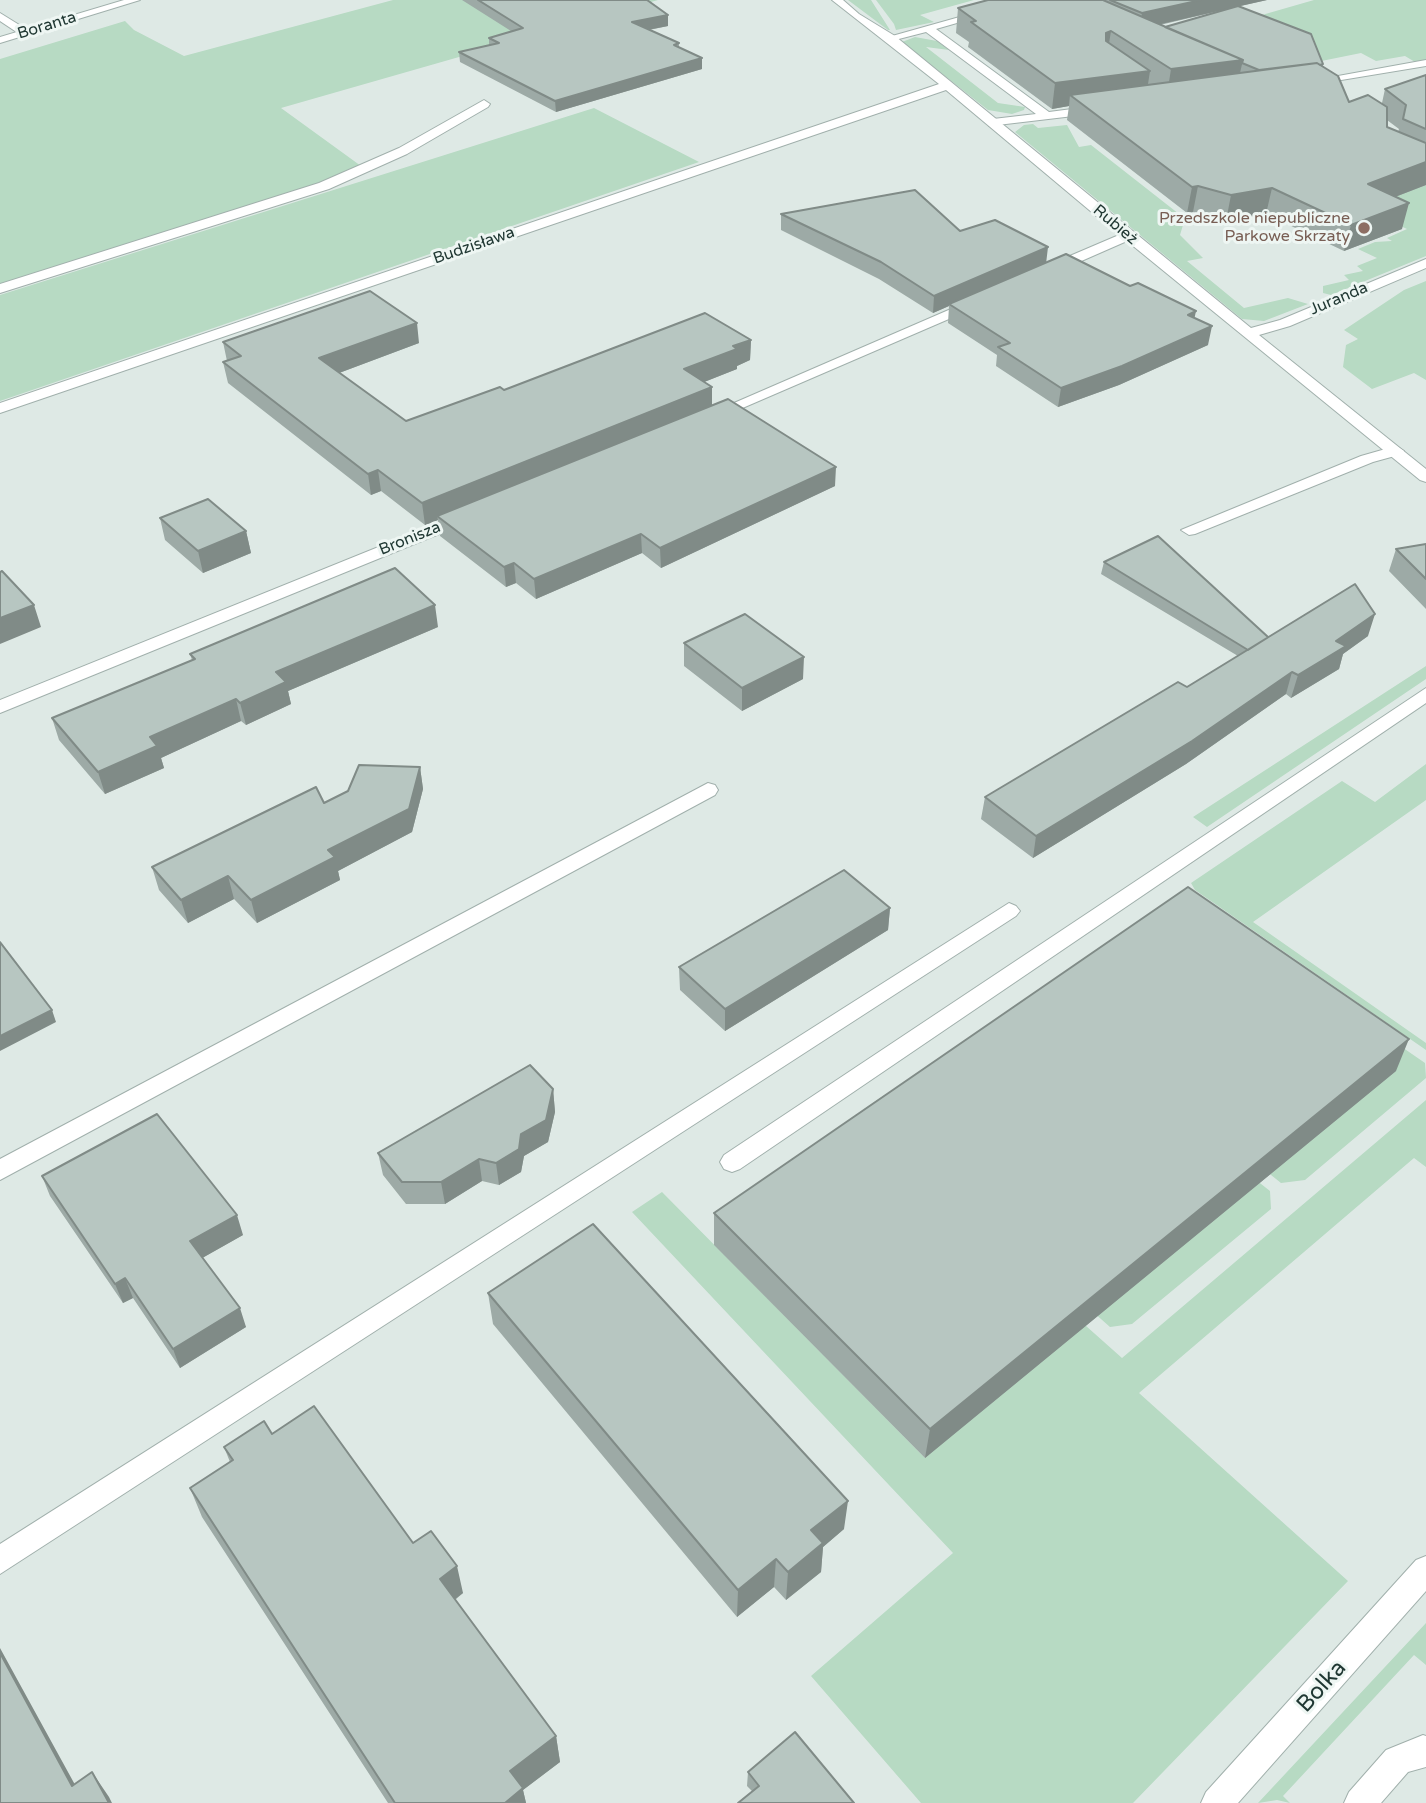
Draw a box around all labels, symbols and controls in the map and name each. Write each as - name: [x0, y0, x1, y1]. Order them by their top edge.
- street label: Boranta: [15, 8, 79, 44]
- street label: Rubież: [1089, 201, 1141, 249]
- place label: Przedszkole niepubliczne Parkowe Skrzaty: [1159, 209, 1350, 247]
- marker: Przedszkole niepubliczne Parkowe Skrzaty: [1356, 220, 1372, 236]
- street label: Budzisława: [431, 223, 517, 269]
- street label: Juranda: [1307, 278, 1371, 320]
- street label: Bronisza: [376, 518, 444, 560]
- street label: Bolka: [1291, 1655, 1353, 1719]

